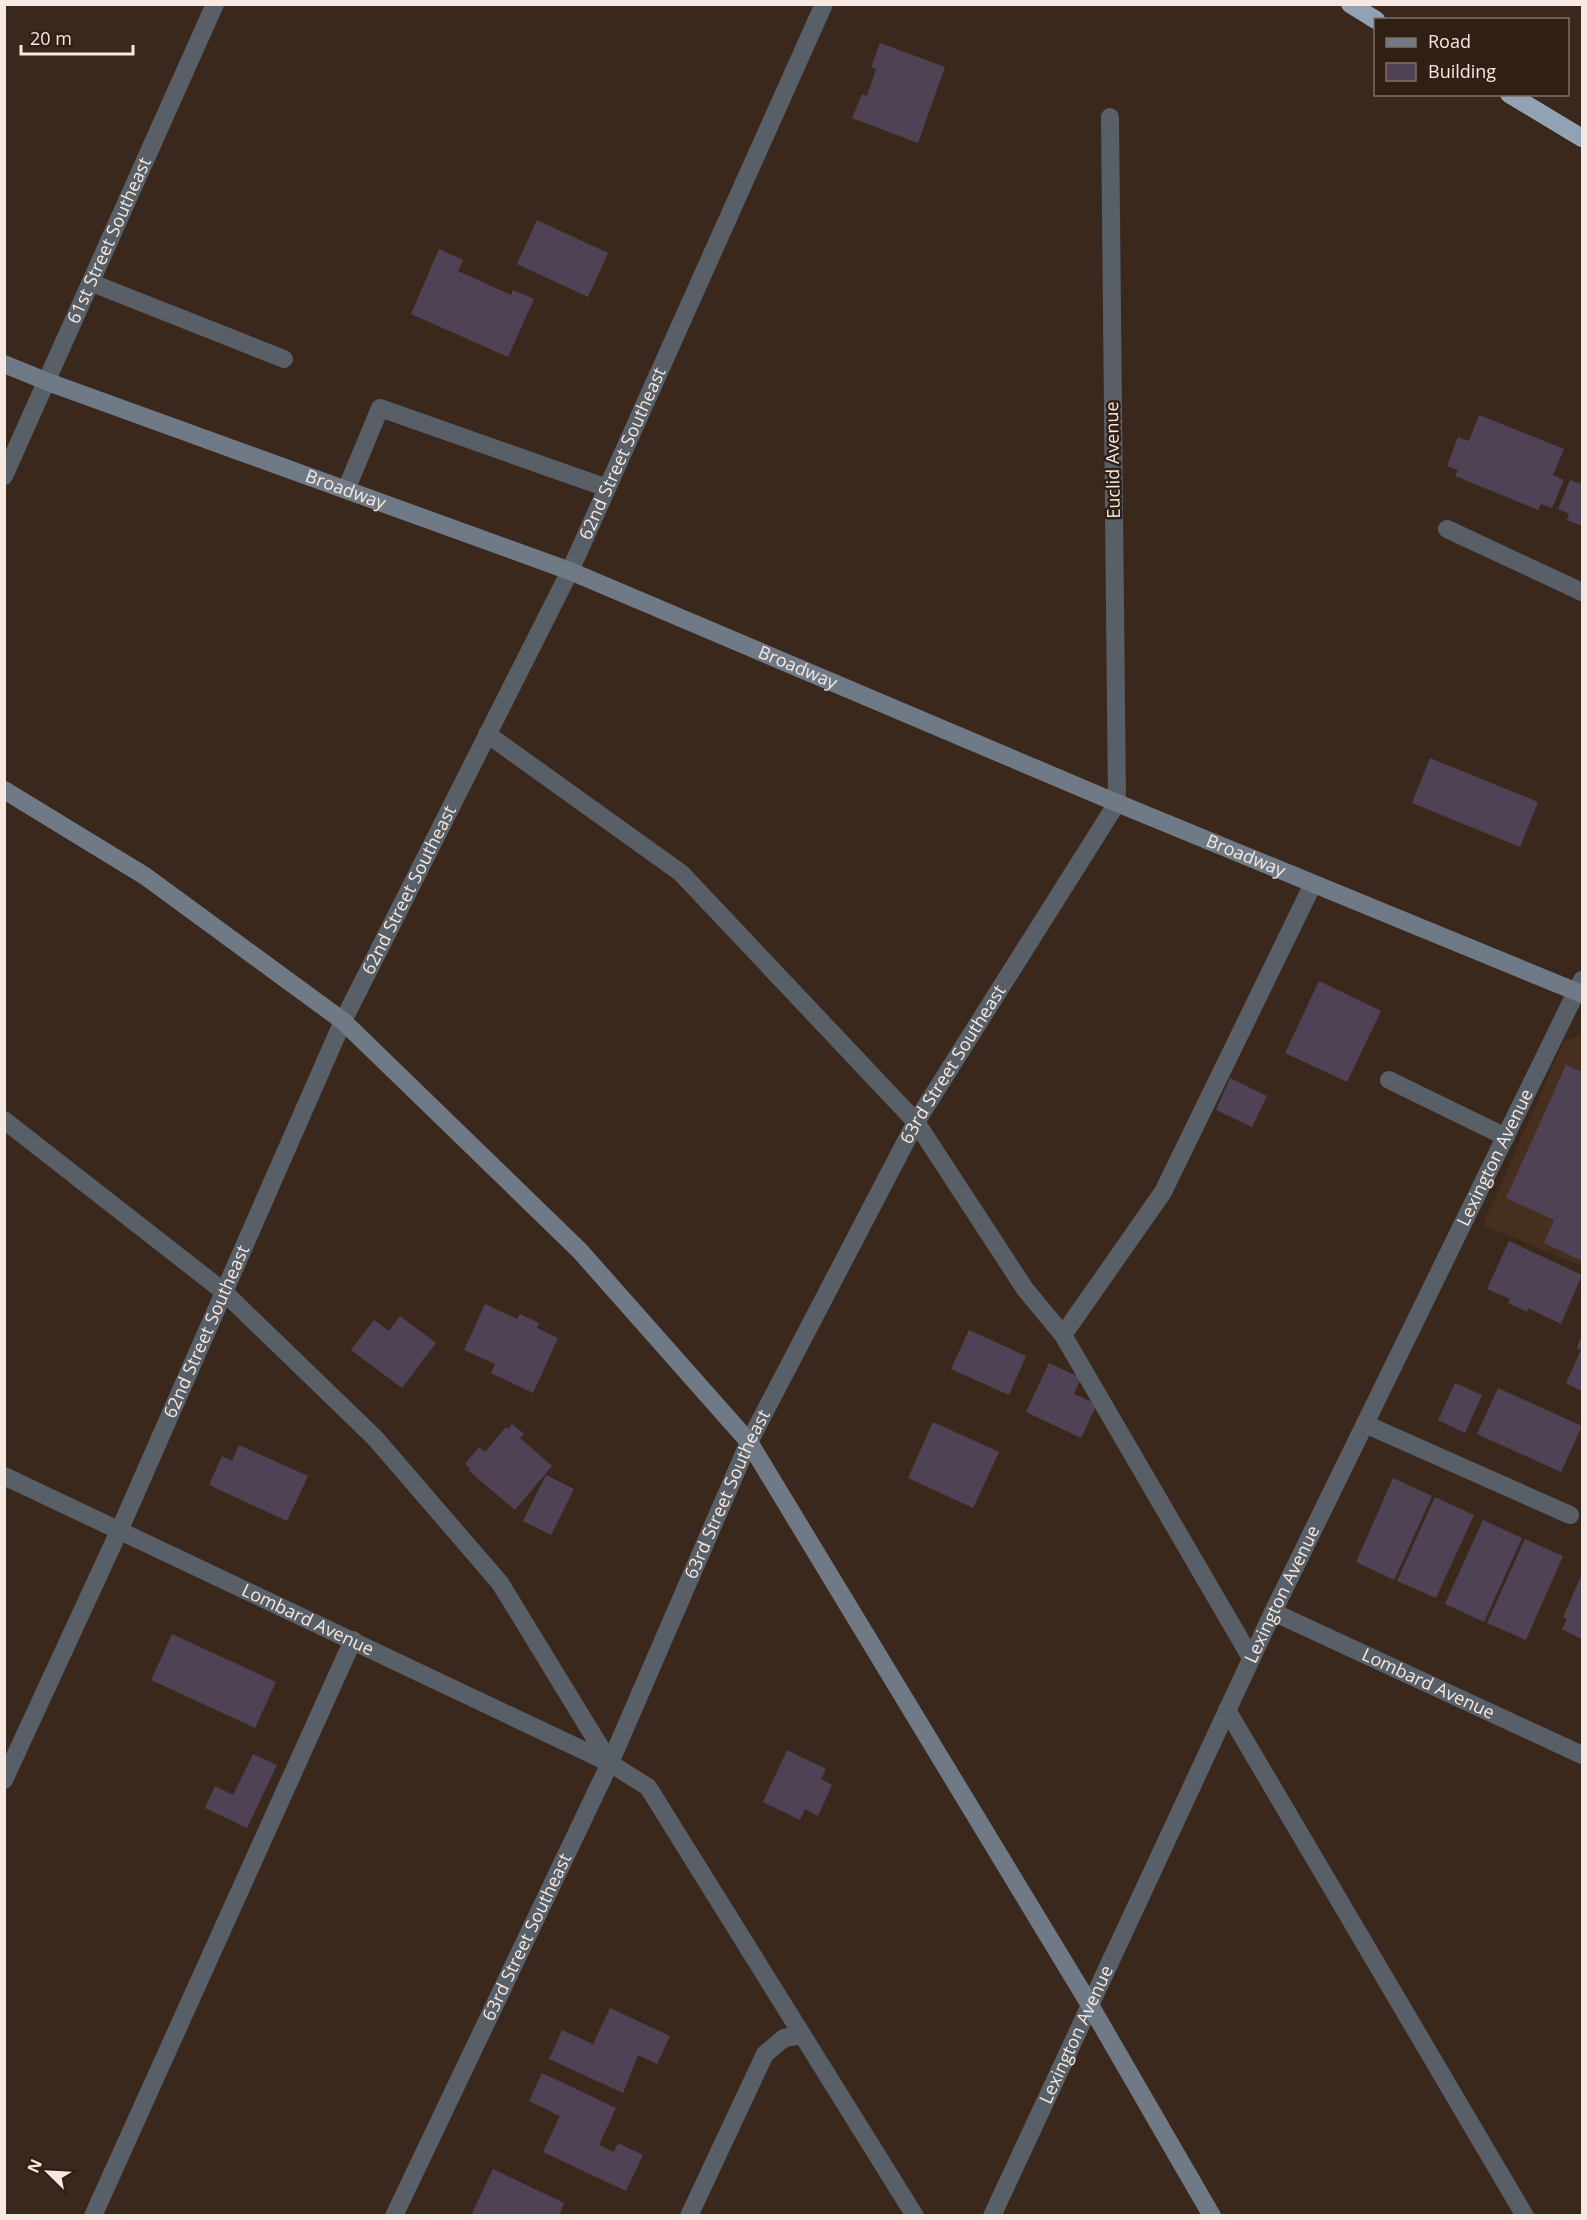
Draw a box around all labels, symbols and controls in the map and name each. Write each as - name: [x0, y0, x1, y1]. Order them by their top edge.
- scale bar: [21, 18, 134, 56]
- legend: [1374, 18, 1569, 96]
- text: 20 m: [30, 26, 72, 50]
- text: Road: [1428, 29, 1471, 53]
- text: Building: [1428, 59, 1496, 83]
- street label: 61st Street Southeast: [61, 153, 156, 327]
- street label: 62nd Street Southeast: [573, 363, 671, 543]
- street label: Euclid Avenue: [1099, 401, 1125, 519]
- street label: Broadway: [302, 463, 390, 515]
- street label: Broadway: [755, 639, 842, 694]
- street label: 62nd Street Southeast: [355, 801, 461, 978]
- street label: Broadway: [1203, 828, 1290, 882]
- street label: 63rd Street Southeast: [894, 980, 1011, 1148]
- street label: Lexington Avenue: [1451, 1084, 1538, 1230]
- street label: 62nd Street Southeast: [157, 1241, 254, 1422]
- street label: 63rd Street Southeast: [678, 1405, 775, 1582]
- street label: Lexington Avenue: [1238, 1521, 1325, 1667]
- street label: Lombard Avenue: [238, 1577, 378, 1661]
- street label: Lombard Avenue: [1358, 1642, 1499, 1724]
- street label: 63rd Street Southeast: [476, 1849, 576, 2024]
- street label: Lexington Avenue: [1033, 1961, 1118, 2107]
- north arrow: [18, 2142, 78, 2202]
- text: N: [22, 2155, 47, 2176]

